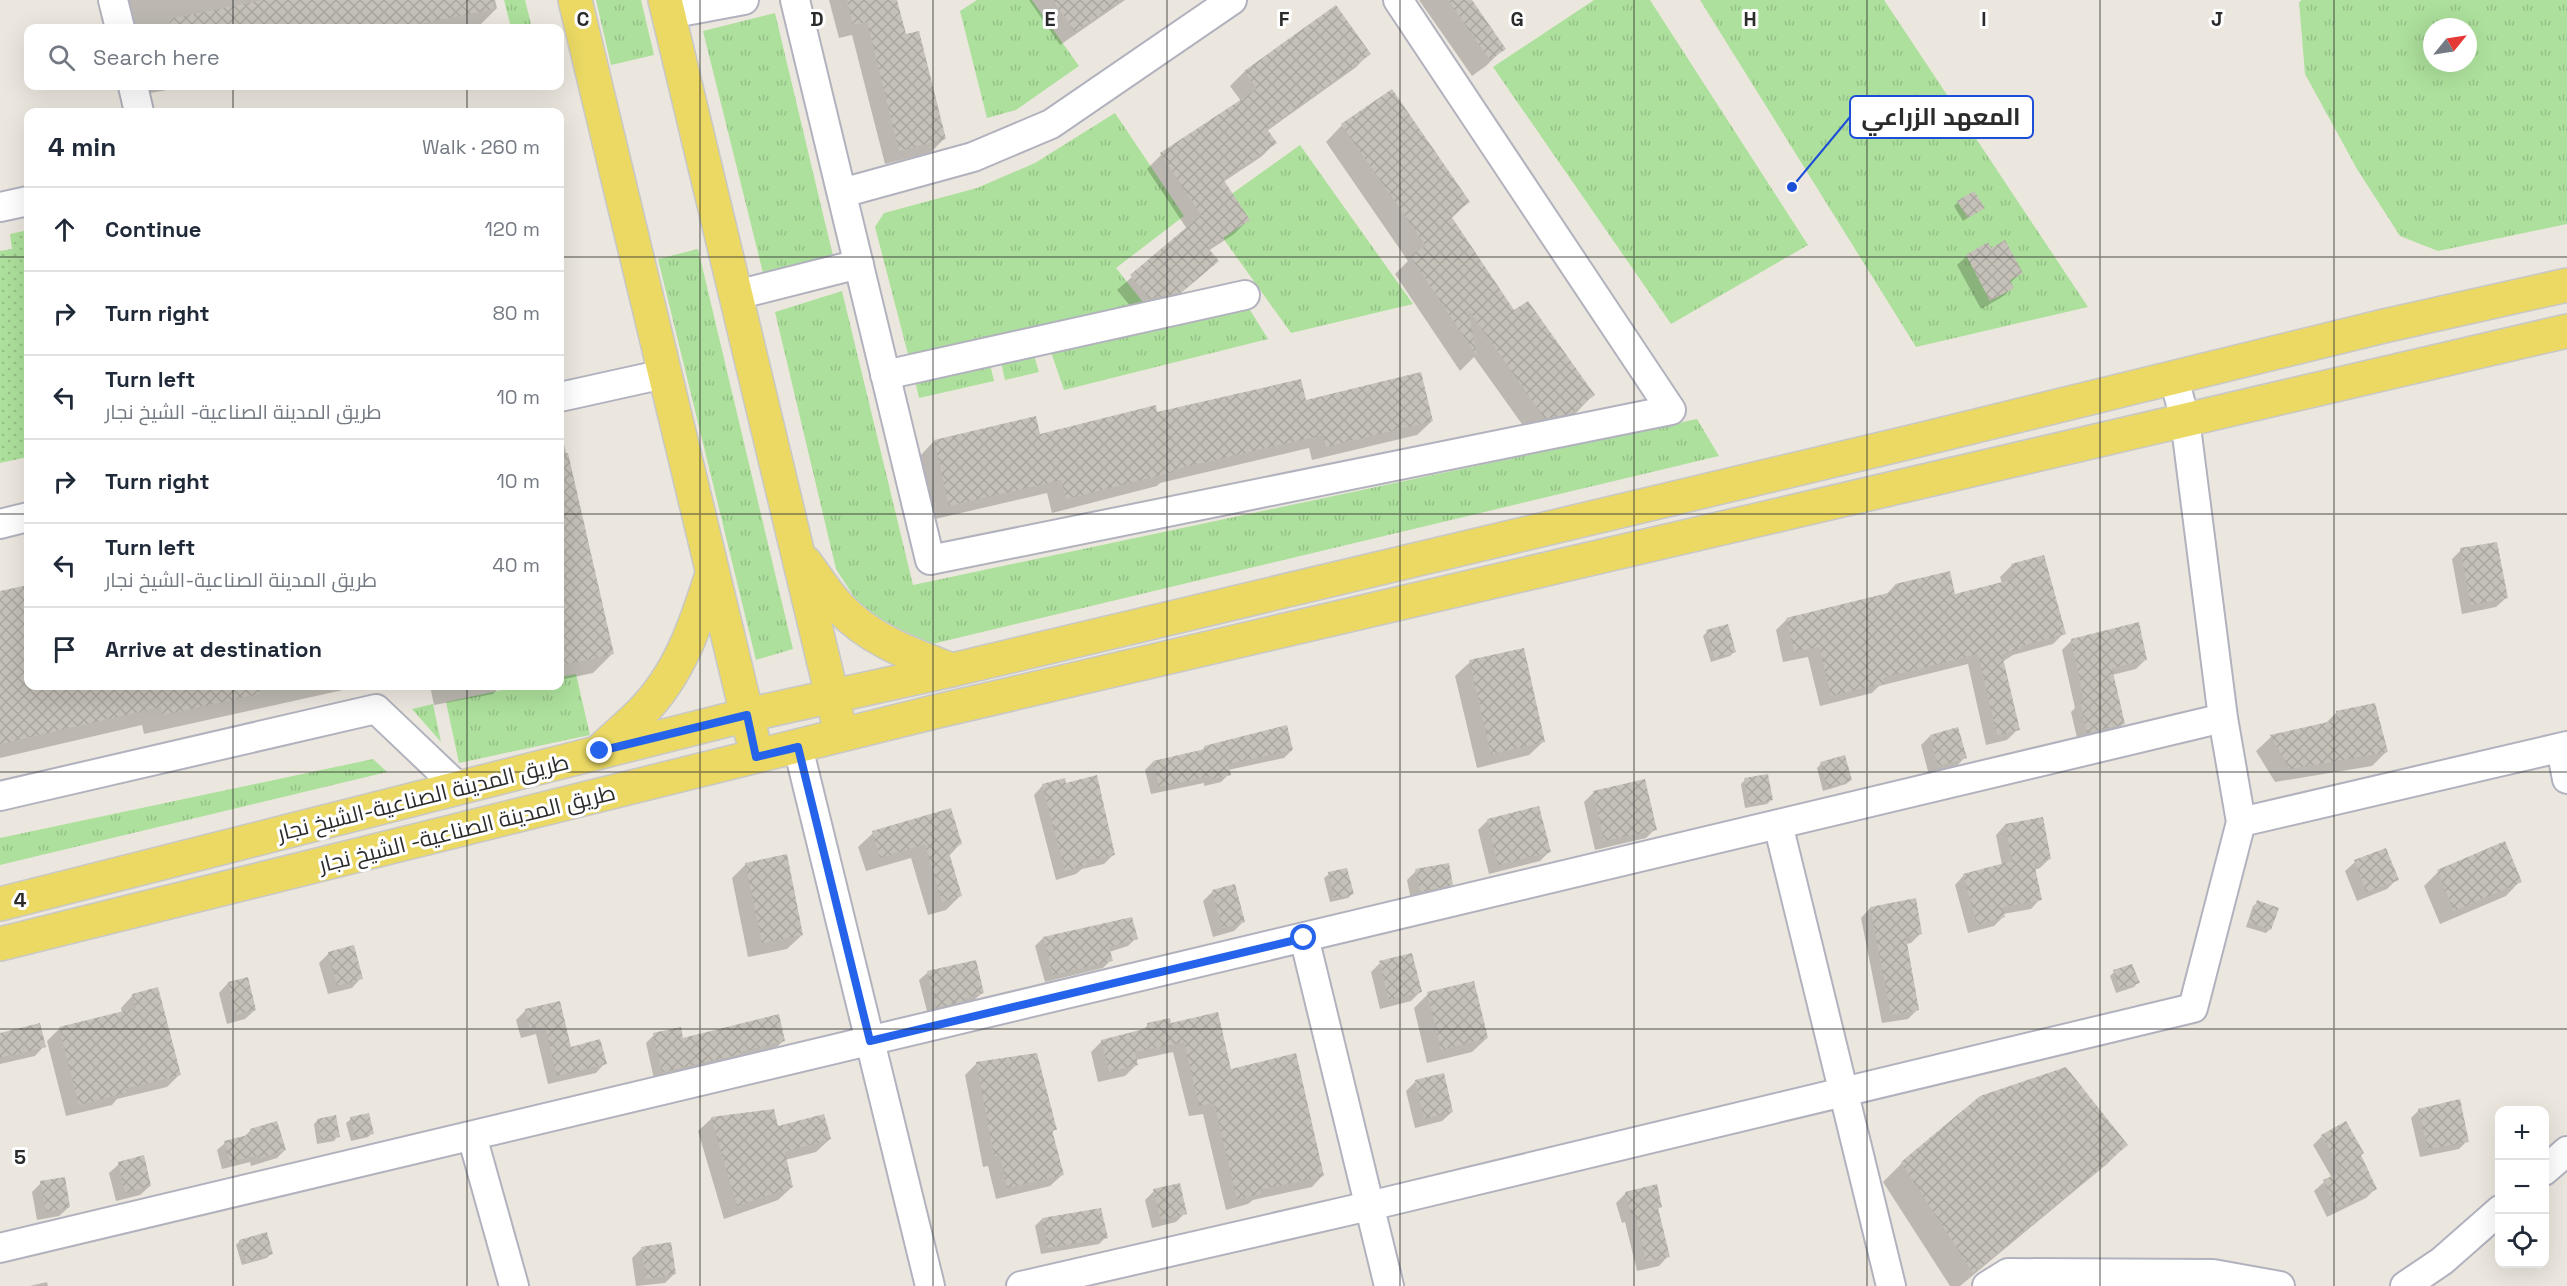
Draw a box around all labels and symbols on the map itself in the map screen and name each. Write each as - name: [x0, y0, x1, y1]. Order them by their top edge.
- text: C: [577, 6, 590, 32]
- text: D: [810, 6, 824, 32]
- text: E: [1044, 6, 1056, 32]
- text: F: [1279, 6, 1290, 32]
- text: G: [1510, 6, 1524, 32]
- text: H: [1743, 6, 1757, 32]
- text: I: [1981, 6, 1987, 32]
- text: J: [2211, 6, 2223, 32]
- north arrow: [2423, 18, 2477, 72]
- callout: المعهد الزراعي: [1850, 96, 2033, 138]
- text: المعهد الزراعي: [1862, 101, 2021, 136]
- route end: [586, 737, 612, 763]
- street label: طريق المدينة الصناعية-الشيخ نجار: [272, 747, 572, 848]
- street label: طريق المدينة الصناعية- الشيخ نجار: [314, 778, 618, 880]
- text: 4: [14, 887, 27, 913]
- route start: [1290, 924, 1316, 950]
- text: 5: [14, 1144, 26, 1170]

